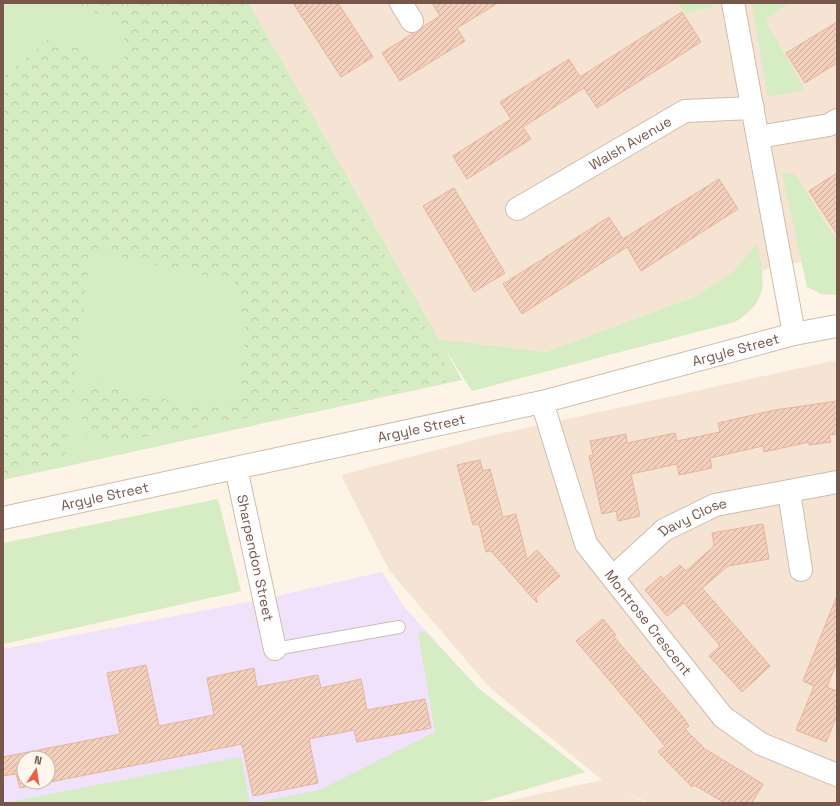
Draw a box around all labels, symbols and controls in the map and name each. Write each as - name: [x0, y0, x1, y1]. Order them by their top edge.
- street label: Walsh Avenue: [586, 112, 675, 174]
- street label: Argyle Street: [690, 329, 781, 370]
- street label: Argyle Street: [376, 410, 467, 446]
- street label: Argyle Street: [59, 478, 150, 514]
- street label: Sharpendon Street: [233, 493, 278, 623]
- street label: Davy Close: [654, 494, 728, 540]
- street label: Montrose Crescent: [601, 566, 696, 679]
- north arrow: [16, 750, 56, 790]
- text: N: [33, 753, 43, 768]

